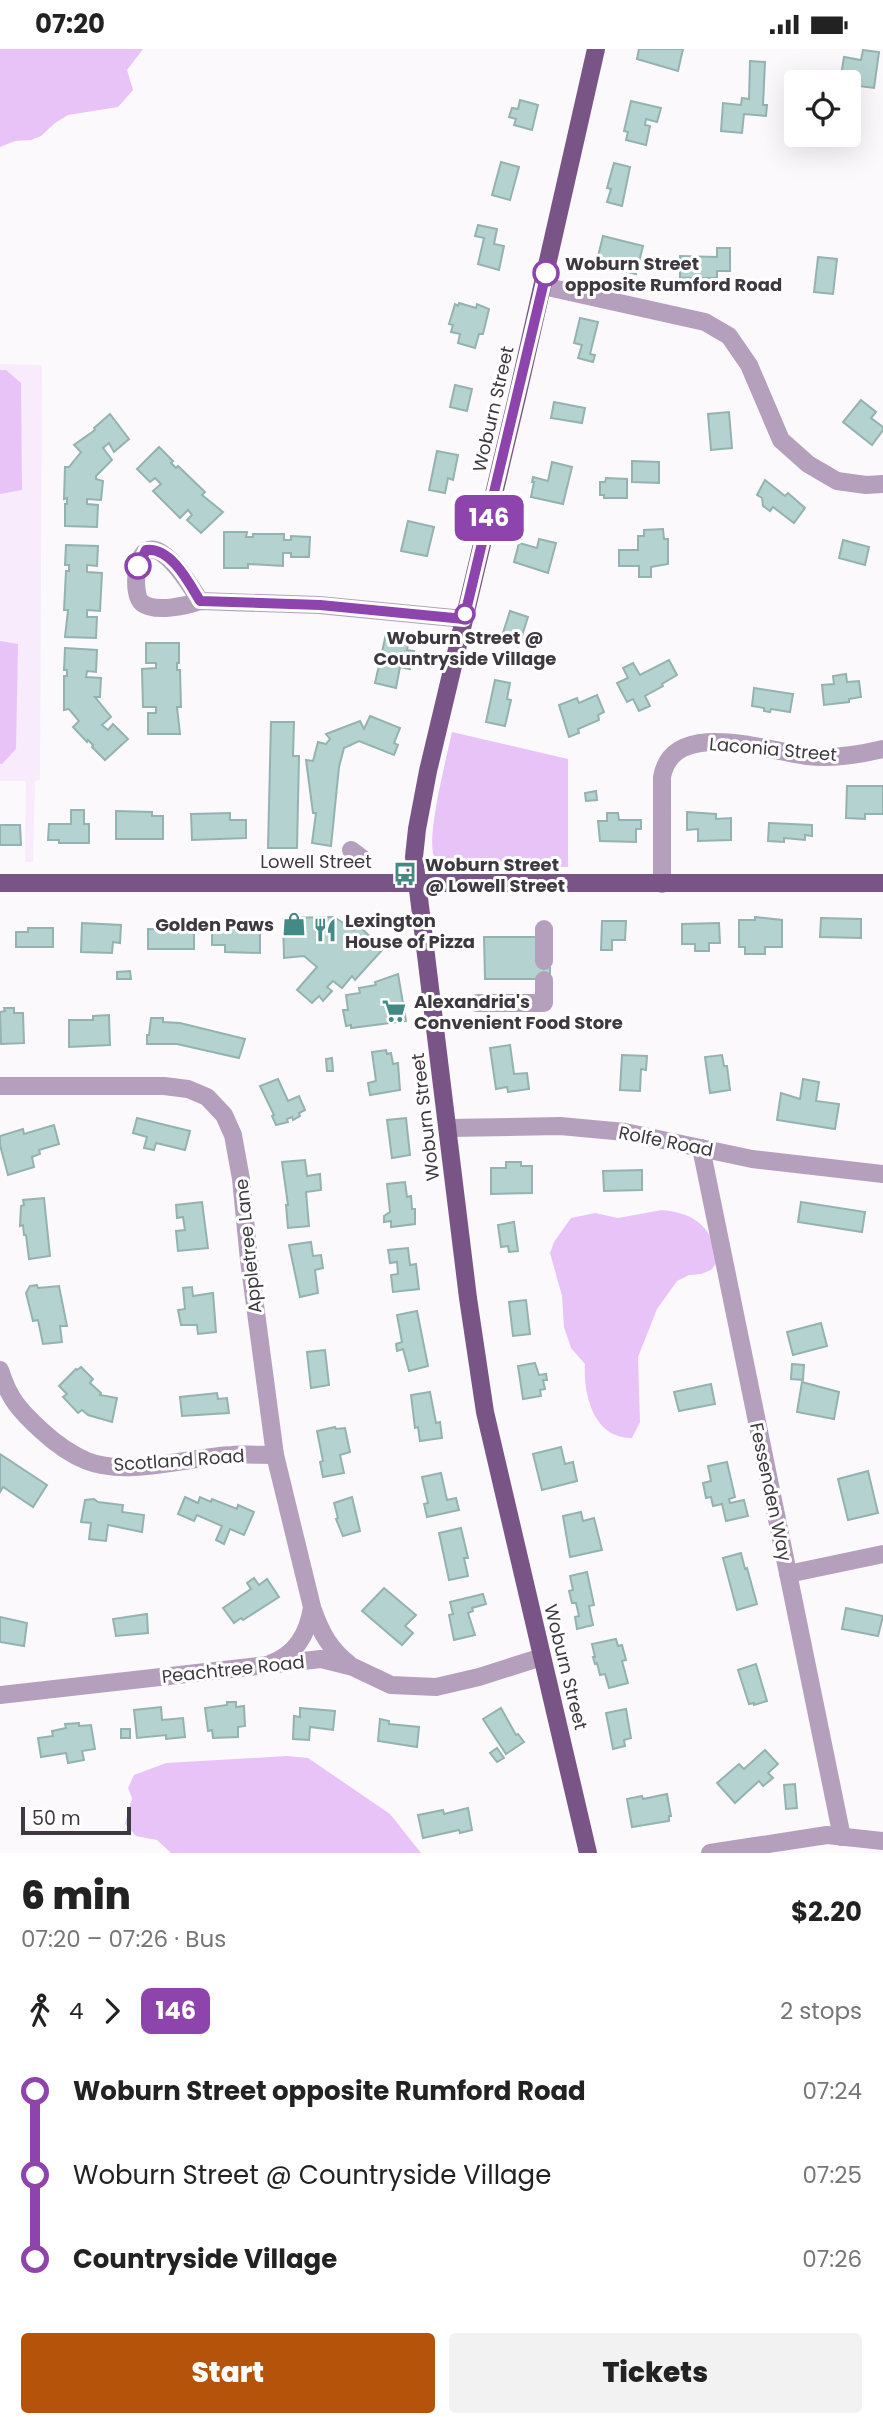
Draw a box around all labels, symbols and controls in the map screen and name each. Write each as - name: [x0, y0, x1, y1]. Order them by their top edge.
- text: 07:20: [35, 6, 105, 42]
- map controls: [784, 70, 861, 147]
- button: locate: [784, 70, 861, 147]
- place label: Woburn Street opposite Rumford Road: [565, 251, 782, 297]
- marker: Woburn Street opposite Rumford Road: [533, 260, 559, 286]
- street label: Woburn Street: [466, 344, 520, 474]
- line badge: 146: [449, 495, 529, 541]
- text: 146: [469, 501, 509, 534]
- unlabelled marker: [125, 553, 151, 579]
- marker: Woburn Street @ Countryside Village: [455, 604, 475, 624]
- place label: Woburn Street @ Countryside Village: [374, 625, 556, 671]
- street label: Laconia Street: [708, 731, 838, 767]
- street label: Lowell Street: [260, 849, 372, 874]
- place label: Woburn Street @ Lowell Street: [425, 852, 565, 898]
- bus stop icon: Woburn Street @ Lowell Street: [391, 860, 419, 888]
- place label: Lexington House of Pizza: [345, 908, 475, 954]
- shop icon: Golden Paws: [280, 910, 308, 938]
- place label: Golden Paws: [155, 912, 274, 937]
- restaurant icon: Lexington House of Pizza: [311, 916, 339, 944]
- place label: Alexandria's Convenient Food Store: [414, 989, 623, 1035]
- supermarket icon: Alexandria's Convenient Food Store: [380, 997, 408, 1025]
- street label: Woburn Street: [405, 1052, 445, 1182]
- street label: Rolfe Road: [617, 1120, 715, 1162]
- street label: Appletree Lane: [229, 1178, 267, 1314]
- street label: Fessenden Way: [744, 1420, 798, 1564]
- street label: Scotland Road: [113, 1443, 245, 1477]
- street label: Woburn Street: [538, 1602, 594, 1732]
- street label: Peachtree Road: [160, 1649, 306, 1689]
- scale bar: [21, 1804, 131, 1836]
- text: 50 m: [32, 1805, 81, 1832]
- text: 6 min: [21, 1869, 131, 1922]
- text: $2.20: [791, 1894, 862, 1930]
- text: 07:20 – 07:26 · Bus: [21, 1923, 226, 1955]
- icon: walk: [21, 1992, 59, 2030]
- icon: forward: [93, 1992, 131, 2030]
- text: 146: [155, 1994, 196, 2027]
- text: 4: [69, 1995, 83, 2027]
- text: 2 stops: [780, 1995, 862, 2027]
- text: Woburn Street opposite Rumford Road: [73, 2073, 586, 2109]
- text: 07:24: [802, 2075, 862, 2107]
- text: Woburn Street @ Countryside Village: [73, 2157, 551, 2193]
- text: 07:25: [802, 2159, 862, 2191]
- text: Countryside Village: [73, 2241, 337, 2277]
- text: 07:26: [802, 2243, 862, 2275]
- button: Start: [21, 2333, 435, 2413]
- button: Tickets: [449, 2333, 862, 2413]

